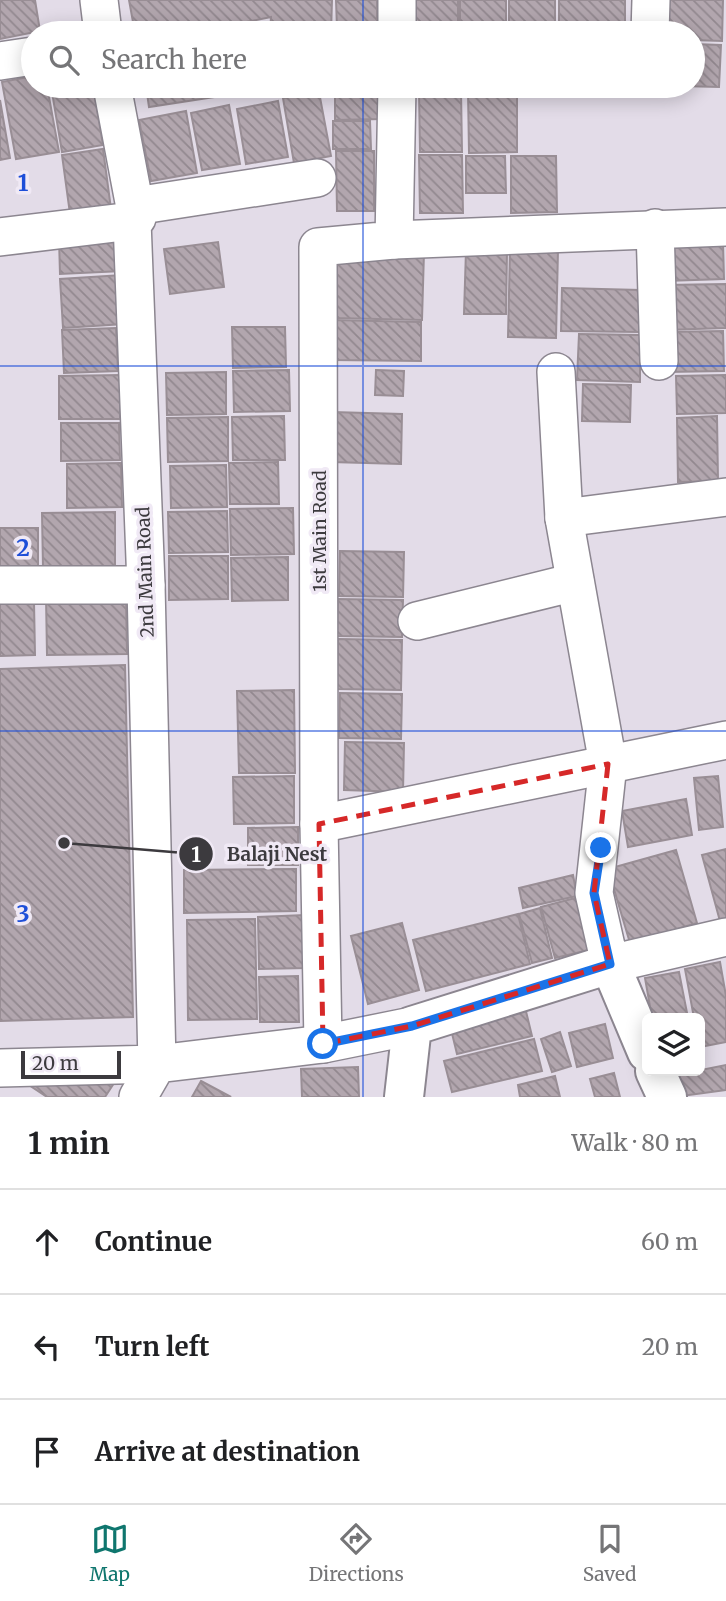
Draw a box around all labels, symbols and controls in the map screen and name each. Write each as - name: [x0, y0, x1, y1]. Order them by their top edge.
- search box: [21, 21, 705, 98]
- icon: search: [45, 41, 83, 79]
- text: Search here: [101, 43, 247, 76]
- text: 1: [18, 168, 29, 197]
- street label: 1st Main Road: [308, 470, 331, 592]
- street label: 2nd Main Road: [131, 506, 159, 638]
- text: 2: [16, 533, 30, 562]
- route end: [585, 832, 616, 863]
- callout: Balaji Nest: [178, 834, 341, 874]
- text: 1: [191, 841, 201, 868]
- text: Balaji Nest: [227, 842, 328, 866]
- text: 3: [16, 899, 30, 928]
- map controls: [642, 1013, 705, 1076]
- button: layers: [642, 1013, 705, 1076]
- route start: [307, 1028, 338, 1059]
- scale bar: [21, 1048, 121, 1080]
- text: 20 m: [32, 1051, 79, 1075]
- text: 1 min: [28, 1124, 110, 1162]
- text: Walk · 80 m: [572, 1128, 698, 1157]
- icon: ahead: [28, 1223, 66, 1261]
- text: Continue: [95, 1225, 212, 1258]
- text: 60 m: [641, 1227, 698, 1256]
- icon: left: [28, 1328, 66, 1366]
- text: Turn left: [95, 1330, 209, 1363]
- text: 20 m: [642, 1332, 698, 1361]
- icon: arrive: [28, 1433, 66, 1471]
- text: Arrive at destination: [95, 1435, 360, 1468]
- tab: Map: [89, 1520, 130, 1586]
- tab: Directions: [309, 1520, 404, 1586]
- tab: Saved: [583, 1520, 637, 1586]

